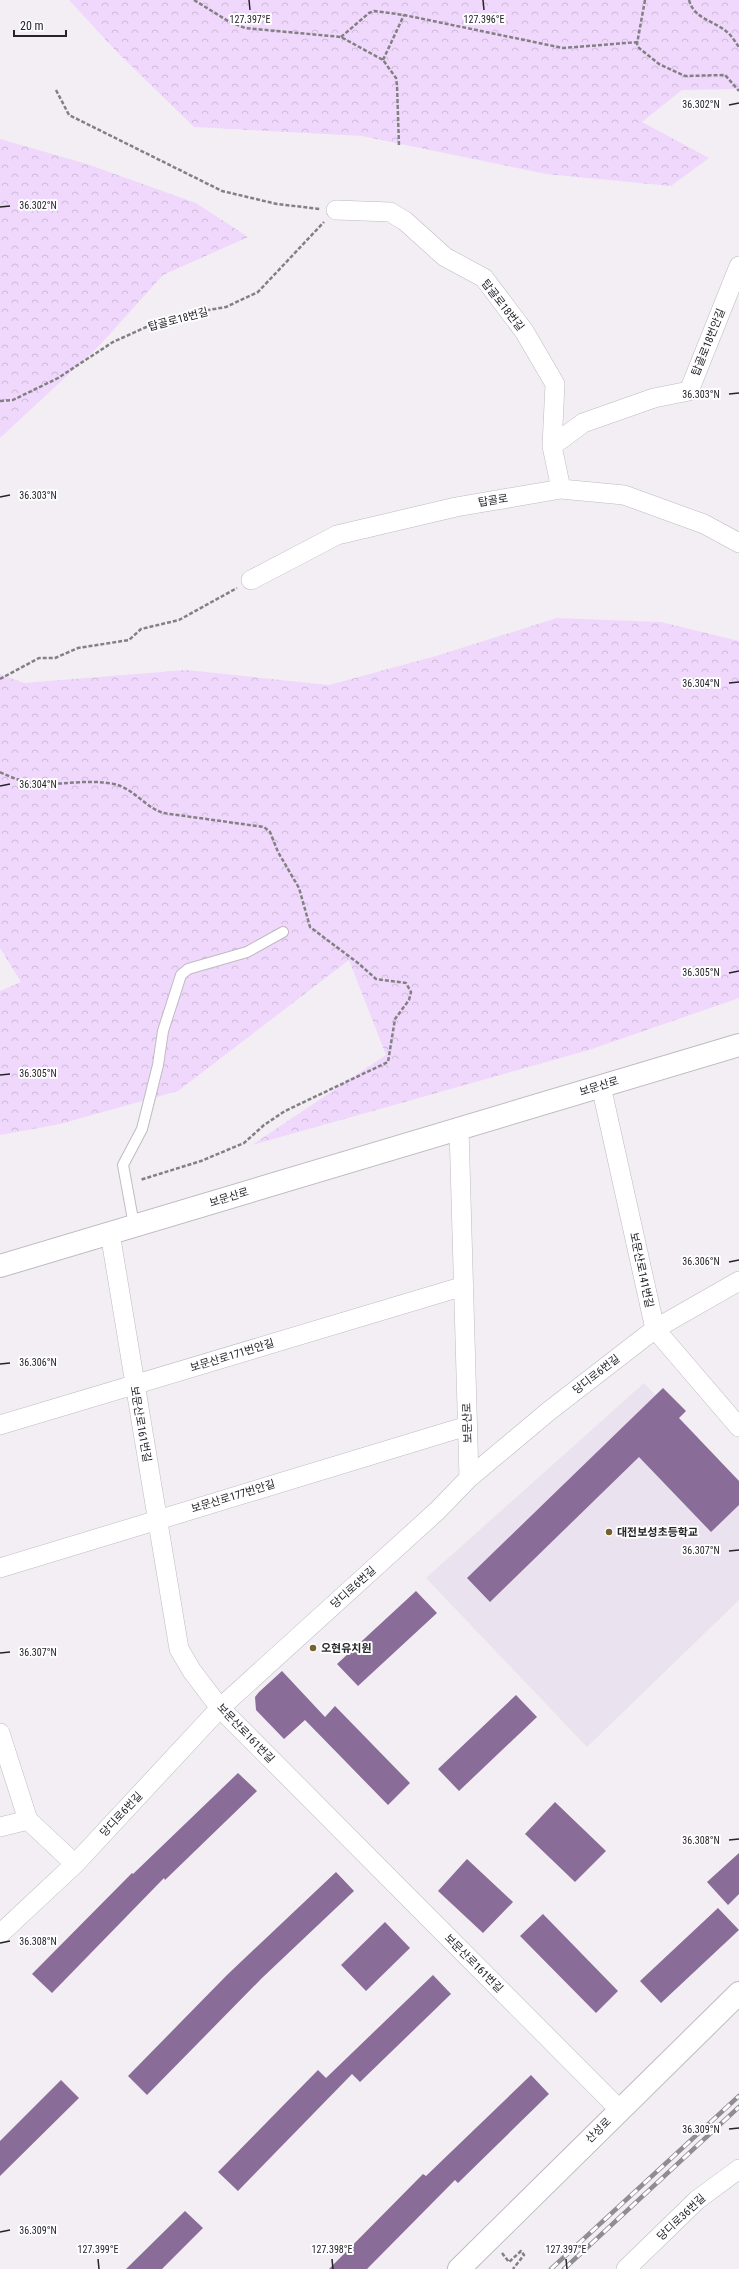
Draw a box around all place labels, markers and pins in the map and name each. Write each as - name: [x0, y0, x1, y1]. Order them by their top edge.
- place label: 대전보성초등학교: [617, 1526, 698, 1539]
- marker: 대전보성초등학교: [604, 1527, 614, 1537]
- place label: 오현유치원: [321, 1642, 372, 1655]
- marker: 오현유치원: [308, 1643, 318, 1653]

